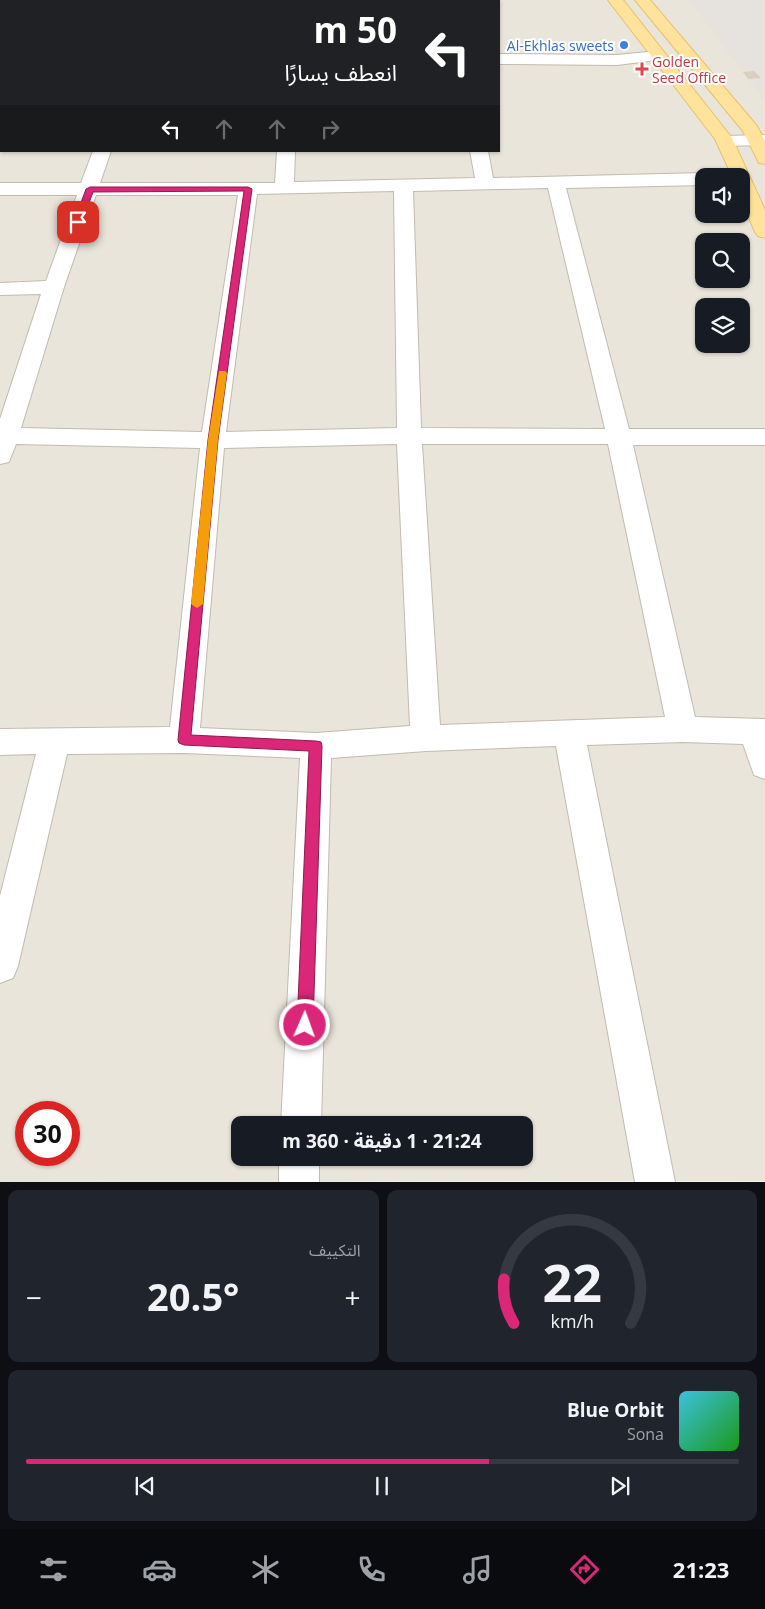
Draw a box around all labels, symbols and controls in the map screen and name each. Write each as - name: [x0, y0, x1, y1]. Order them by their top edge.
- text: 50 m: [314, 6, 397, 53]
- icon: left: [415, 20, 480, 85]
- place label: Al-Ekhlas sweets: [507, 36, 614, 55]
- marker: Al-Ekhlas sweets: [618, 39, 630, 51]
- place label: Golden Seed Office: [652, 52, 726, 87]
- text: انعطف يسارًا: [284, 57, 397, 87]
- marker: Golden Seed Office: [636, 63, 648, 75]
- icon: left: [157, 115, 185, 143]
- icon: ahead: [210, 115, 238, 143]
- icon: ahead: [263, 115, 291, 143]
- icon: right: [316, 115, 344, 143]
- map controls: [695, 168, 750, 353]
- button: sound: [695, 168, 750, 223]
- pin: [57, 201, 99, 243]
- icon: arrive: [64, 208, 92, 236]
- button: search: [695, 233, 750, 288]
- button: layers: [695, 298, 750, 353]
- position arrow: [278, 998, 330, 1050]
- speed limit sign: 30: [15, 1101, 80, 1166]
- text: 21:24 · 1 دقيقة · 360 m: [282, 1128, 482, 1154]
- text: التكييف: [309, 1239, 361, 1261]
- text: 22: [542, 1246, 601, 1317]
- text: 20.5°: [147, 1270, 239, 1322]
- text: −: [26, 1278, 42, 1316]
- text: +: [344, 1278, 360, 1316]
- text: km/h: [550, 1309, 593, 1333]
- text: Blue Orbit: [567, 1397, 664, 1423]
- text: Sona: [627, 1423, 664, 1445]
- icon: previous: [131, 1472, 159, 1500]
- icon: pause: [368, 1472, 396, 1500]
- icon: next: [606, 1472, 634, 1500]
- icon: filters: [36, 1552, 71, 1587]
- icon: car: [142, 1552, 177, 1587]
- icon: climate: [248, 1552, 283, 1587]
- icon: phone: [354, 1552, 389, 1587]
- icon: music: [460, 1552, 495, 1587]
- icon: directions: [567, 1552, 602, 1587]
- text: 21:23: [673, 1554, 729, 1584]

